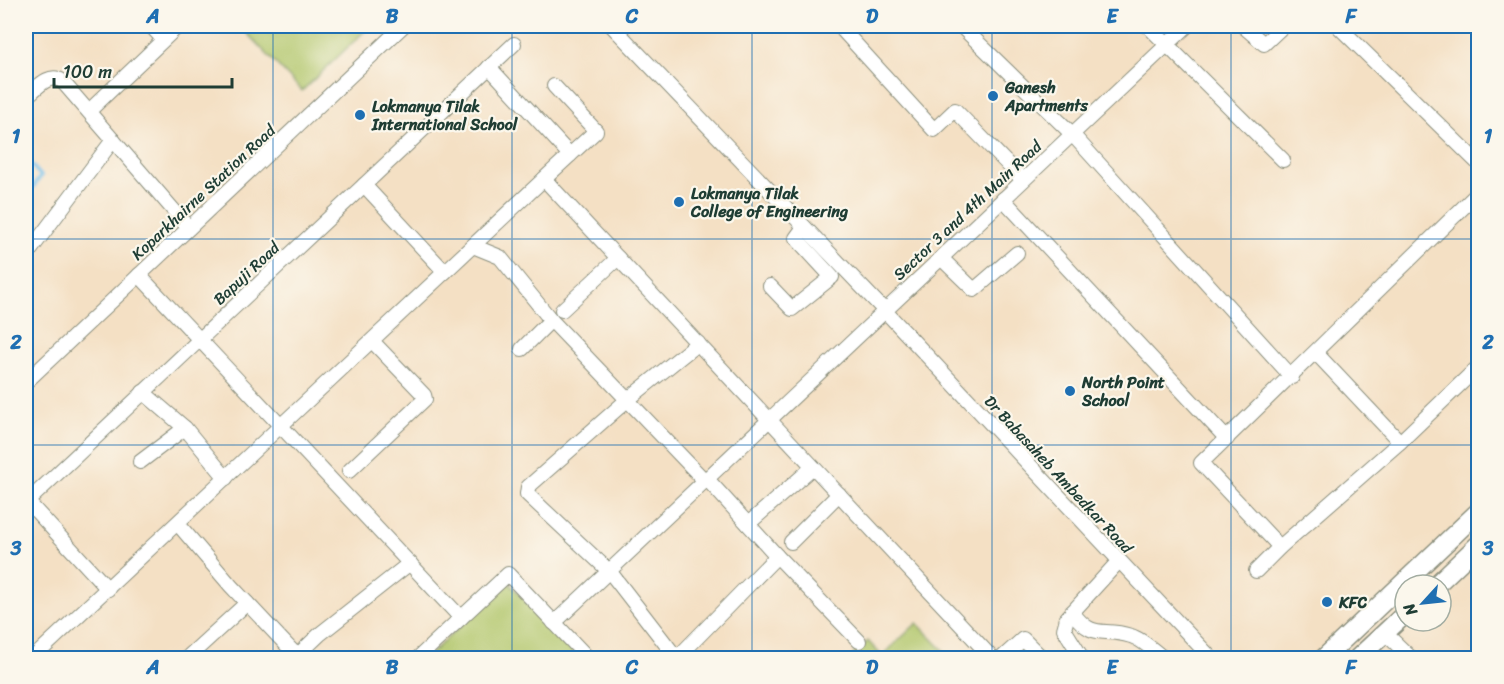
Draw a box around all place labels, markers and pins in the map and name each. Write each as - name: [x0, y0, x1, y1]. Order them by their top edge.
- place label: Ganesh Apartments: [1004, 73, 1089, 120]
- marker: Ganesh Apartments: [986, 89, 1000, 103]
- place label: Lokmanya Tilak International School: [371, 92, 519, 139]
- marker: Lokmanya Tilak International School: [353, 108, 367, 122]
- place label: Lokmanya Tilak College of Engineering: [690, 179, 849, 226]
- marker: Lokmanya Tilak College of Engineering: [672, 195, 686, 209]
- place label: North Point School: [1081, 368, 1165, 415]
- marker: North Point School: [1063, 384, 1077, 398]
- place label: KFC: [1338, 588, 1367, 617]
- marker: KFC: [1320, 595, 1334, 609]

